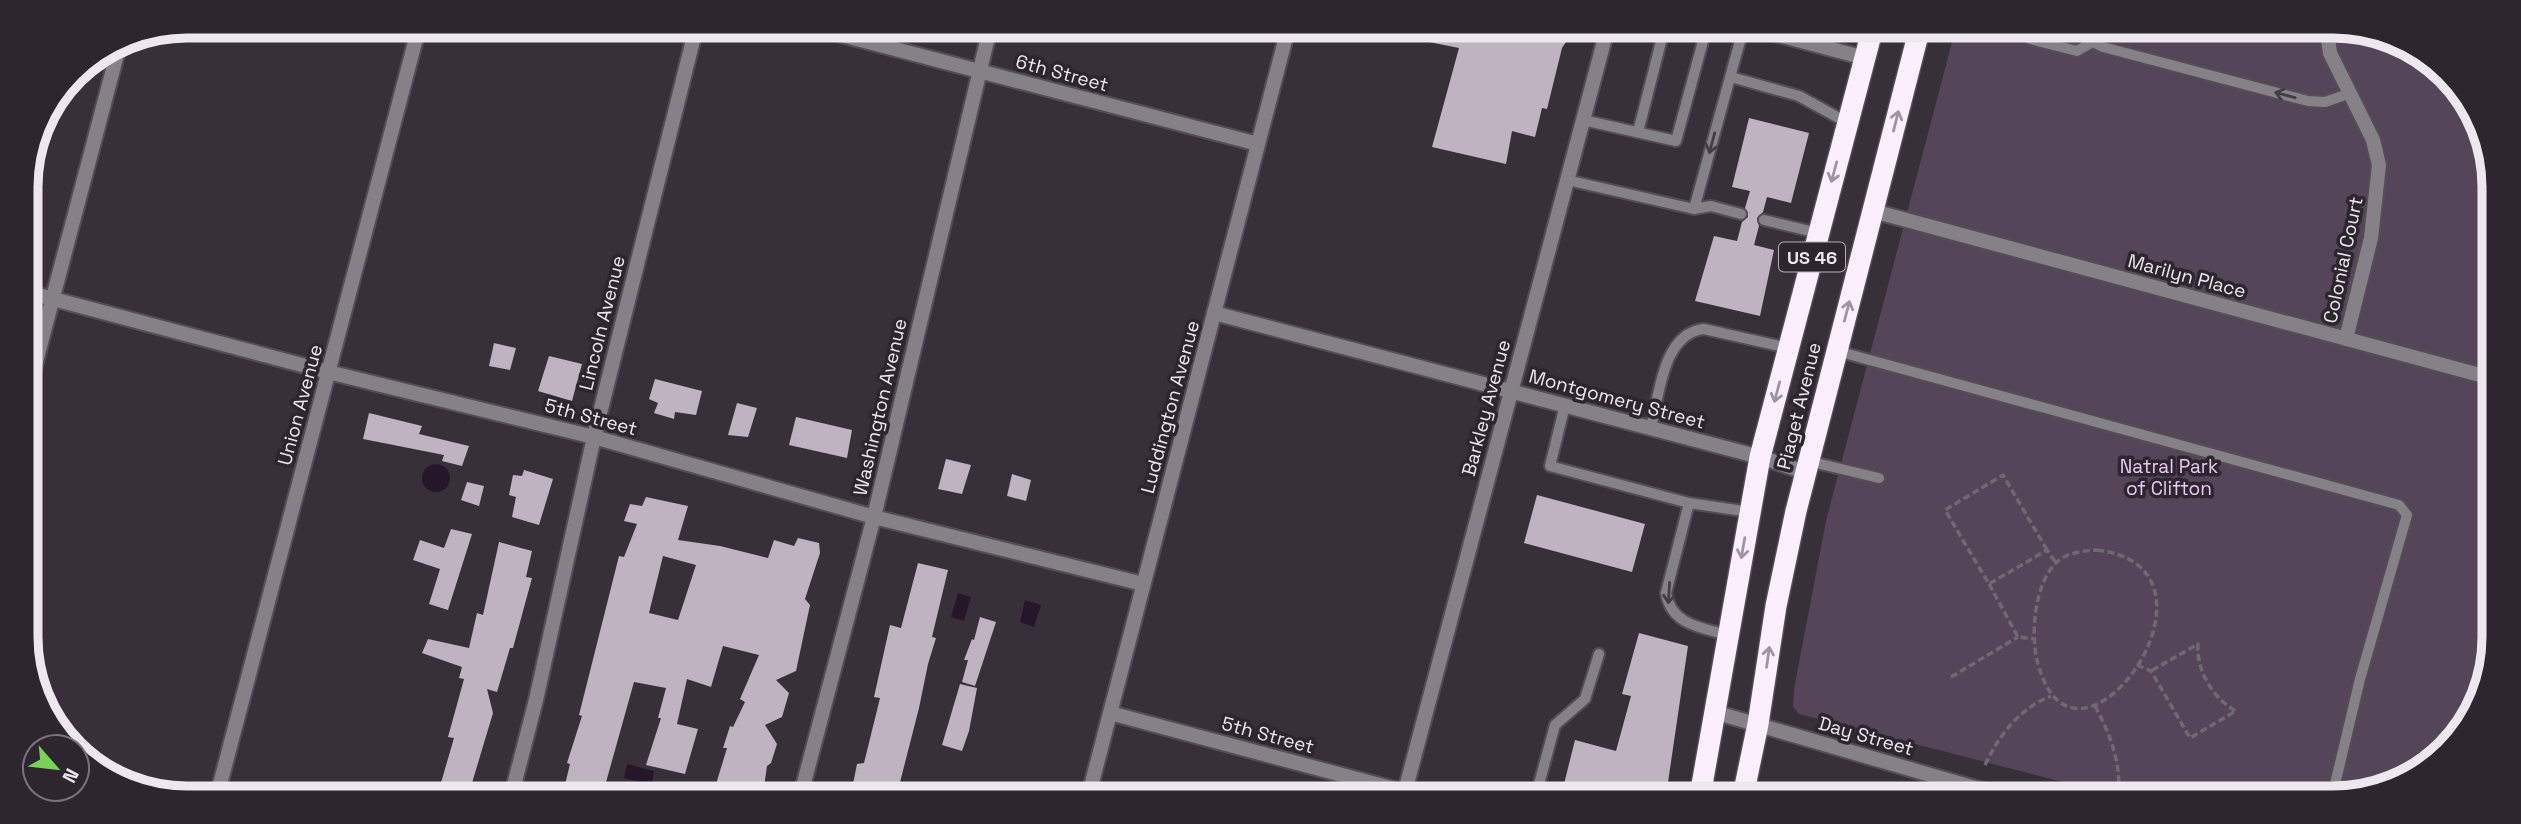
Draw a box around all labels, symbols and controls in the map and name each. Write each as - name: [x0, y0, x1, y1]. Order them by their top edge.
- street label: 6th Street: [1013, 49, 1111, 97]
- one-way arrow: [2274, 88, 2296, 101]
- one-way arrow: [1890, 110, 1903, 133]
- one-way arrow: [1705, 131, 1718, 153]
- one-way arrow: [1827, 160, 1840, 182]
- street label: Colonial Court: [2317, 195, 2369, 325]
- road number: US 46: [1779, 243, 1845, 272]
- street label: Marilyn Place: [2125, 248, 2249, 304]
- street label: Lincoln Avenue: [573, 253, 631, 393]
- one-way arrow: [1841, 300, 1854, 322]
- street label: Washington Avenue: [847, 316, 913, 498]
- street label: Luddington Avenue: [1135, 318, 1205, 496]
- street label: Barkley Avenue: [1456, 337, 1516, 479]
- street label: Piaget Avenue: [1771, 340, 1827, 472]
- street label: Union Avenue: [272, 342, 328, 468]
- street label: Montgomery Street: [1526, 363, 1708, 435]
- one-way arrow: [1769, 381, 1782, 403]
- street label: 5th Street: [542, 393, 640, 441]
- park label: Natral Park of Clifton: [2120, 454, 2218, 501]
- one-way arrow: [1736, 536, 1750, 559]
- one-way arrow: [1662, 581, 1675, 604]
- one-way arrow: [1762, 646, 1775, 669]
- street label: Day Street: [1816, 710, 1916, 762]
- street label: 5th Street: [1219, 711, 1317, 759]
- north arrow: [21, 733, 91, 803]
- text: N: [57, 764, 85, 787]

